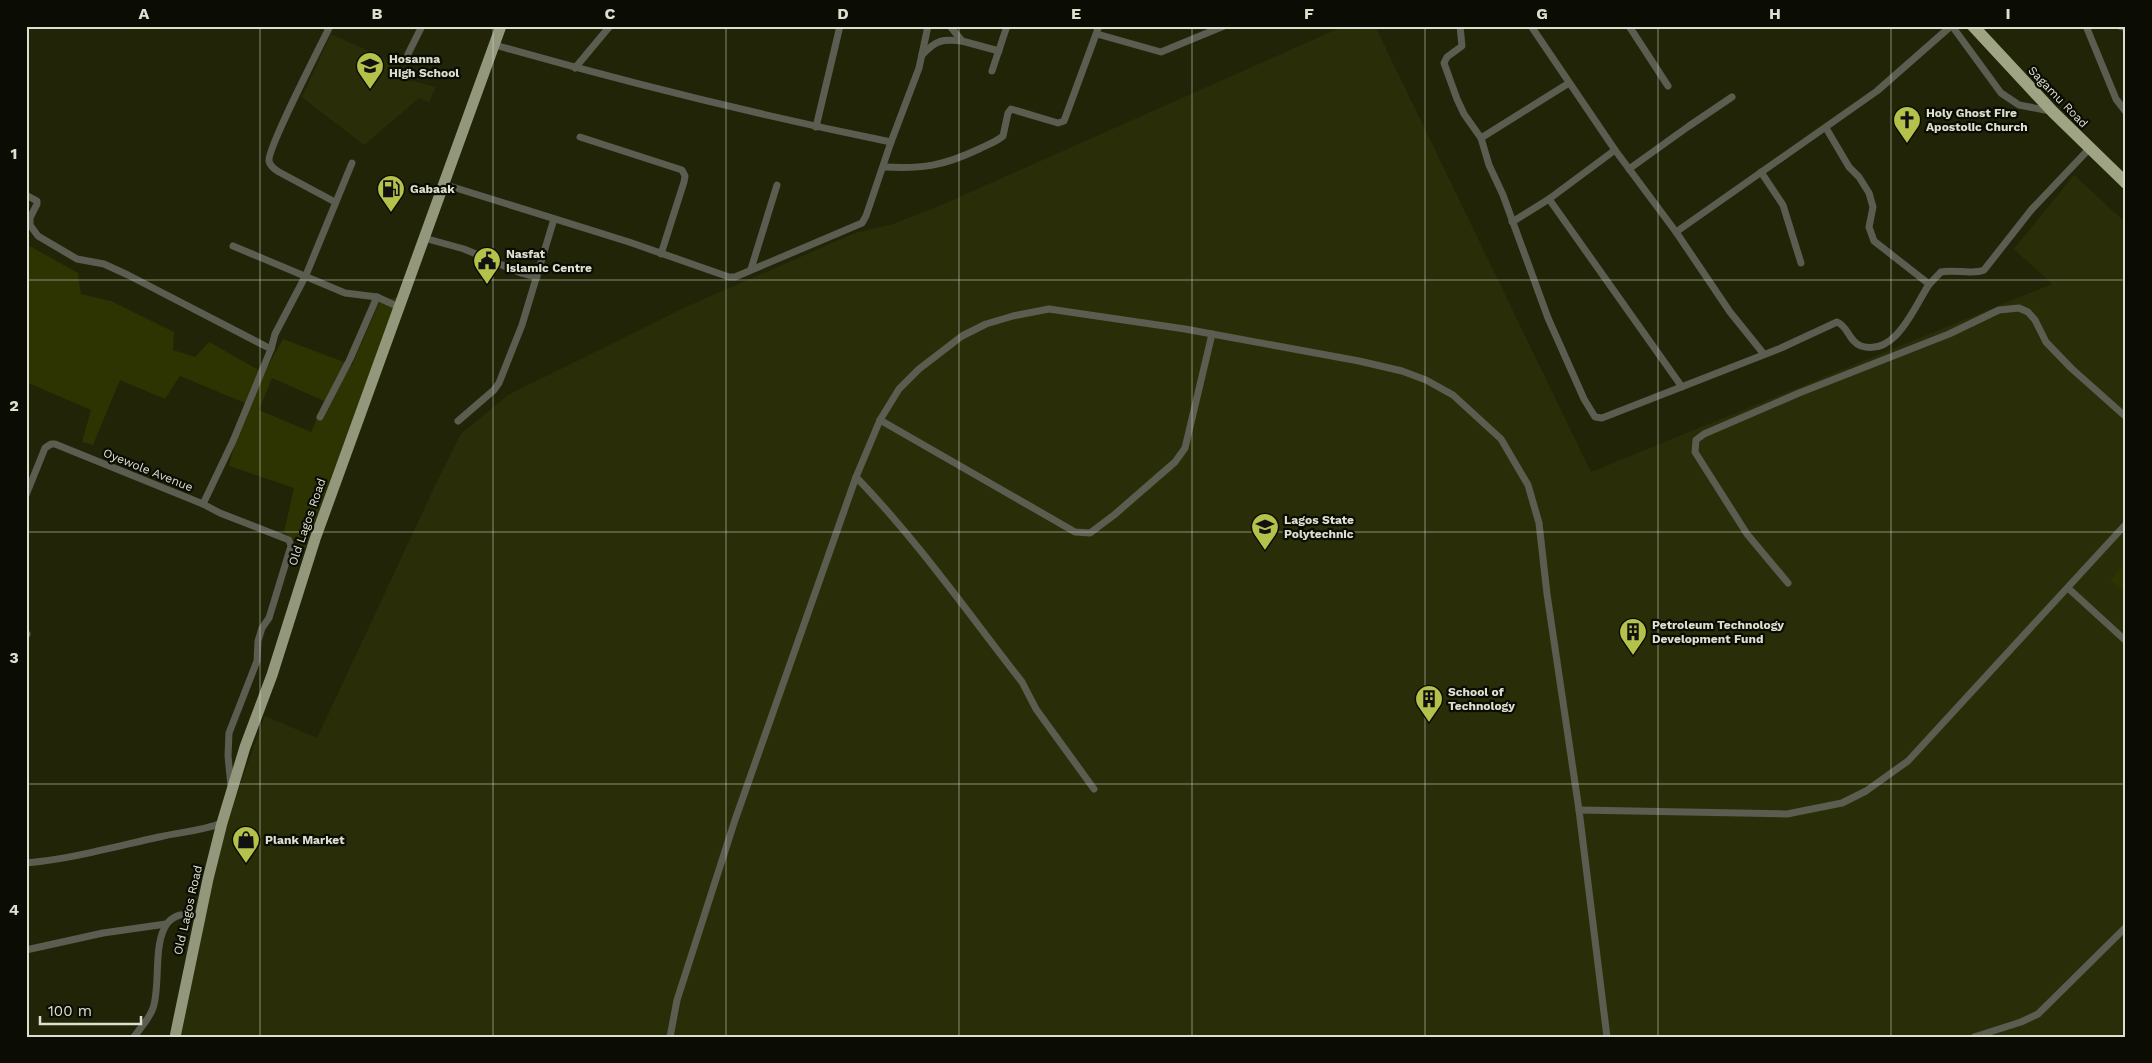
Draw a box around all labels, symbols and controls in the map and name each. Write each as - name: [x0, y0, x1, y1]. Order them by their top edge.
- text: A: [139, 4, 150, 23]
- text: B: [372, 4, 383, 23]
- text: C: [605, 4, 616, 23]
- text: D: [837, 4, 849, 23]
- text: E: [1071, 4, 1081, 23]
- text: F: [1304, 4, 1314, 23]
- text: G: [1536, 4, 1548, 23]
- text: H: [1769, 4, 1781, 23]
- text: I: [2005, 4, 2011, 23]
- school or university icon: Hosanna High School: [355, 51, 385, 90]
- place label: Hosanna High School: [389, 52, 459, 80]
- street label: Sagamu Road: [2025, 63, 2091, 131]
- church icon: Holy Ghost Fire Apostolic Church: [1892, 105, 1922, 144]
- place label: Holy Ghost Fire Apostolic Church: [1926, 106, 2028, 134]
- text: 1: [11, 144, 17, 163]
- fuel station icon: Gabaak: [376, 174, 406, 213]
- place label: Gabaak: [410, 182, 455, 196]
- public building icon: Nasfat Islamic Centre: [472, 246, 502, 285]
- place label: Nasfat Islamic Centre: [506, 247, 592, 275]
- text: 2: [9, 396, 19, 415]
- street label: Oyewole Avenue: [101, 446, 195, 494]
- street label: Old Lagos Road: [285, 476, 329, 568]
- school or university icon: Lagos State Polytechnic: [1250, 512, 1280, 551]
- place label: Lagos State Polytechnic: [1284, 513, 1354, 541]
- building icon: Petroleum Technology Development Fund: [1618, 617, 1648, 656]
- place label: Petroleum Technology Development Fund: [1652, 618, 1784, 646]
- text: 3: [9, 648, 19, 667]
- building icon: School of Technology: [1414, 684, 1444, 723]
- place label: School of Technology: [1448, 685, 1515, 713]
- shop icon: Plank Market: [231, 825, 261, 864]
- place label: Plank Market: [265, 833, 345, 847]
- street label: Old Lagos Road: [171, 864, 205, 956]
- text: 4: [9, 900, 19, 919]
- scale bar: [40, 993, 141, 1025]
- text: 100 m: [48, 1002, 92, 1020]

